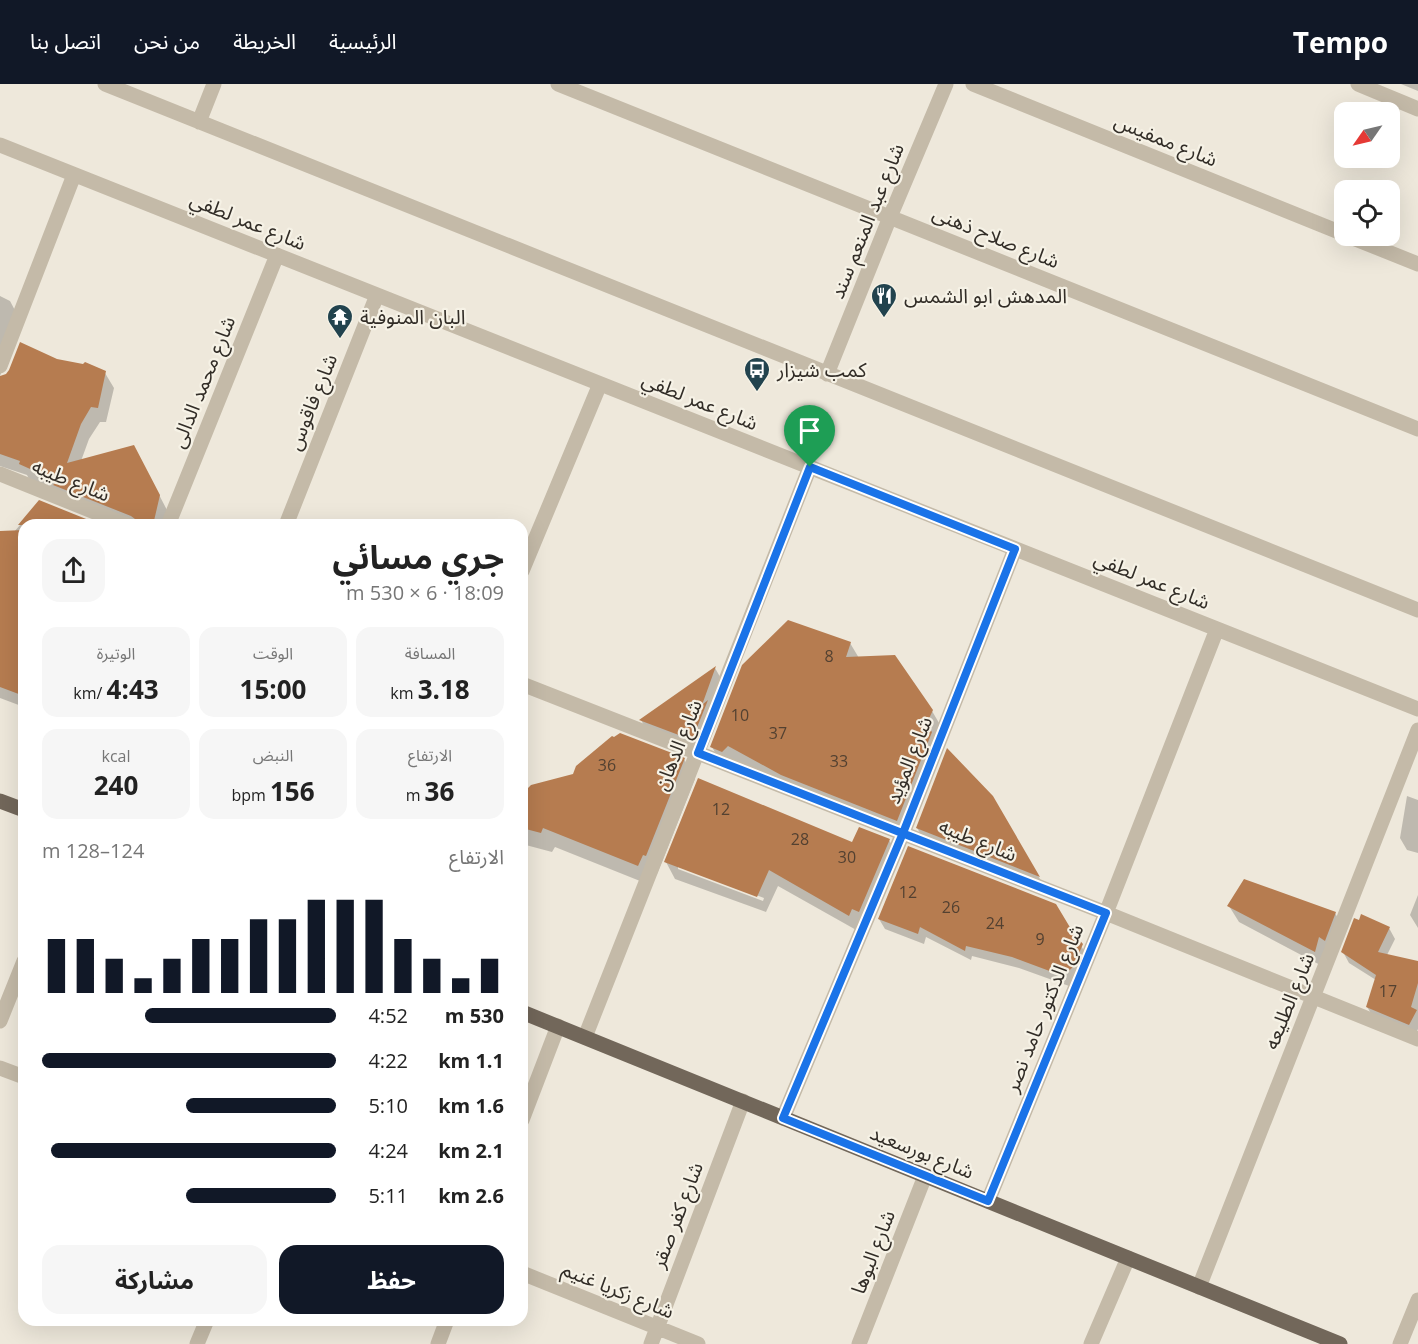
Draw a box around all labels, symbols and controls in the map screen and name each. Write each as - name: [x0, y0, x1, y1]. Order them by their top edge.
- text: Tempo: [1293, 23, 1388, 61]
- text: اتصل بنا: [30, 27, 101, 55]
- text: من نحن: [134, 27, 200, 55]
- text: الخريطة: [233, 27, 296, 55]
- text: الرئيسية: [329, 27, 397, 55]
- north arrow: [1334, 102, 1400, 168]
- map controls: [1334, 102, 1400, 246]
- street label: شارع ممفيس: [1110, 107, 1222, 174]
- street label: شارع عبد المنعم سند: [823, 139, 912, 303]
- button: locate: [1334, 180, 1400, 246]
- street label: شارع عمر لطفي: [185, 185, 310, 259]
- street label: شارع صلاح ذهنى: [928, 199, 1064, 276]
- restaurant icon: المدهش ابو الشمس: [869, 281, 899, 319]
- place label: المدهش ابو الشمس: [904, 282, 1067, 309]
- temple icon: البان المنوفية: [325, 302, 355, 340]
- place label: البان المنوفية: [360, 303, 465, 330]
- street label: شارع محمد الدالى: [164, 312, 243, 453]
- street label: شارع فاقوس: [280, 350, 345, 455]
- bus stop icon: كمب شيزار: [742, 355, 772, 393]
- place label: كمب شيزار: [776, 356, 867, 383]
- street label: شارع عمر لطفي: [637, 365, 762, 439]
- pin: [784, 405, 835, 467]
- icon: arrive: [793, 414, 826, 447]
- street label: شارع طيبه: [27, 452, 114, 509]
- text: جري مسائي: [333, 534, 504, 579]
- button: share: [42, 539, 105, 602]
- street label: شارع عمر لطفي: [1089, 544, 1214, 618]
- text: 18:09 · 6 × 530 m: [346, 579, 504, 606]
- text: الوتيرة: [97, 642, 135, 664]
- text: الوقت: [253, 642, 293, 664]
- text: المسافة: [405, 642, 455, 664]
- house number: 8: [824, 645, 834, 667]
- text: 4:43: [107, 671, 159, 707]
- text: 15:00: [240, 671, 306, 707]
- text: 3.18: [418, 671, 470, 707]
- text: /km: [73, 682, 107, 704]
- text: km: [390, 682, 418, 704]
- street label: شارع الدهان: [647, 695, 710, 795]
- house number: 10: [731, 704, 749, 726]
- street label: شارع المؤيد: [879, 712, 940, 808]
- house number: 37: [769, 722, 787, 744]
- text: النبض: [253, 744, 293, 766]
- text: الارتفاع: [408, 744, 452, 766]
- text: kcal: [102, 745, 131, 767]
- house number: 33: [830, 750, 848, 772]
- house number: 36: [598, 754, 616, 776]
- text: 240: [94, 767, 138, 803]
- text: 156: [270, 773, 315, 809]
- text: 36: [425, 773, 454, 809]
- text: bpm: [231, 784, 270, 806]
- text: m: [406, 784, 425, 806]
- house number: 12: [712, 798, 730, 820]
- street label: شارع طيبه: [934, 812, 1021, 869]
- house number: 28: [791, 828, 809, 850]
- text: 124–128 m: [42, 837, 144, 864]
- text: الارتفاع: [449, 843, 504, 870]
- house number: 30: [838, 846, 856, 868]
- house number: 12: [899, 881, 917, 903]
- house number: 26: [942, 896, 960, 918]
- house number: 24: [986, 912, 1004, 934]
- street label: شارع الدكتور حامد نصر: [997, 920, 1091, 1097]
- house number: 9: [1035, 928, 1045, 950]
- street label: شارع الطليعه: [1257, 948, 1322, 1054]
- house number: 17: [1379, 980, 1397, 1002]
- text: 4:52: [368, 1002, 408, 1029]
- text: 530 m: [445, 1002, 504, 1029]
- text: 4:22: [368, 1047, 408, 1074]
- text: 1.1 km: [438, 1047, 504, 1074]
- text: 5:10: [368, 1092, 408, 1119]
- text: 1.6 km: [438, 1092, 504, 1119]
- street label: شارع بورسعيد: [865, 1118, 978, 1186]
- text: 4:24: [368, 1137, 408, 1164]
- text: 2.1 km: [438, 1137, 504, 1164]
- street label: شارع كفر صقر: [644, 1158, 711, 1273]
- text: 5:11: [368, 1182, 408, 1209]
- text: 2.6 km: [438, 1182, 504, 1209]
- street label: شارع البوها: [844, 1206, 903, 1298]
- button: مشاركة: [42, 1245, 267, 1314]
- button: حفظ: [279, 1245, 504, 1314]
- street label: شارع زكريا غنيم: [557, 1255, 678, 1326]

